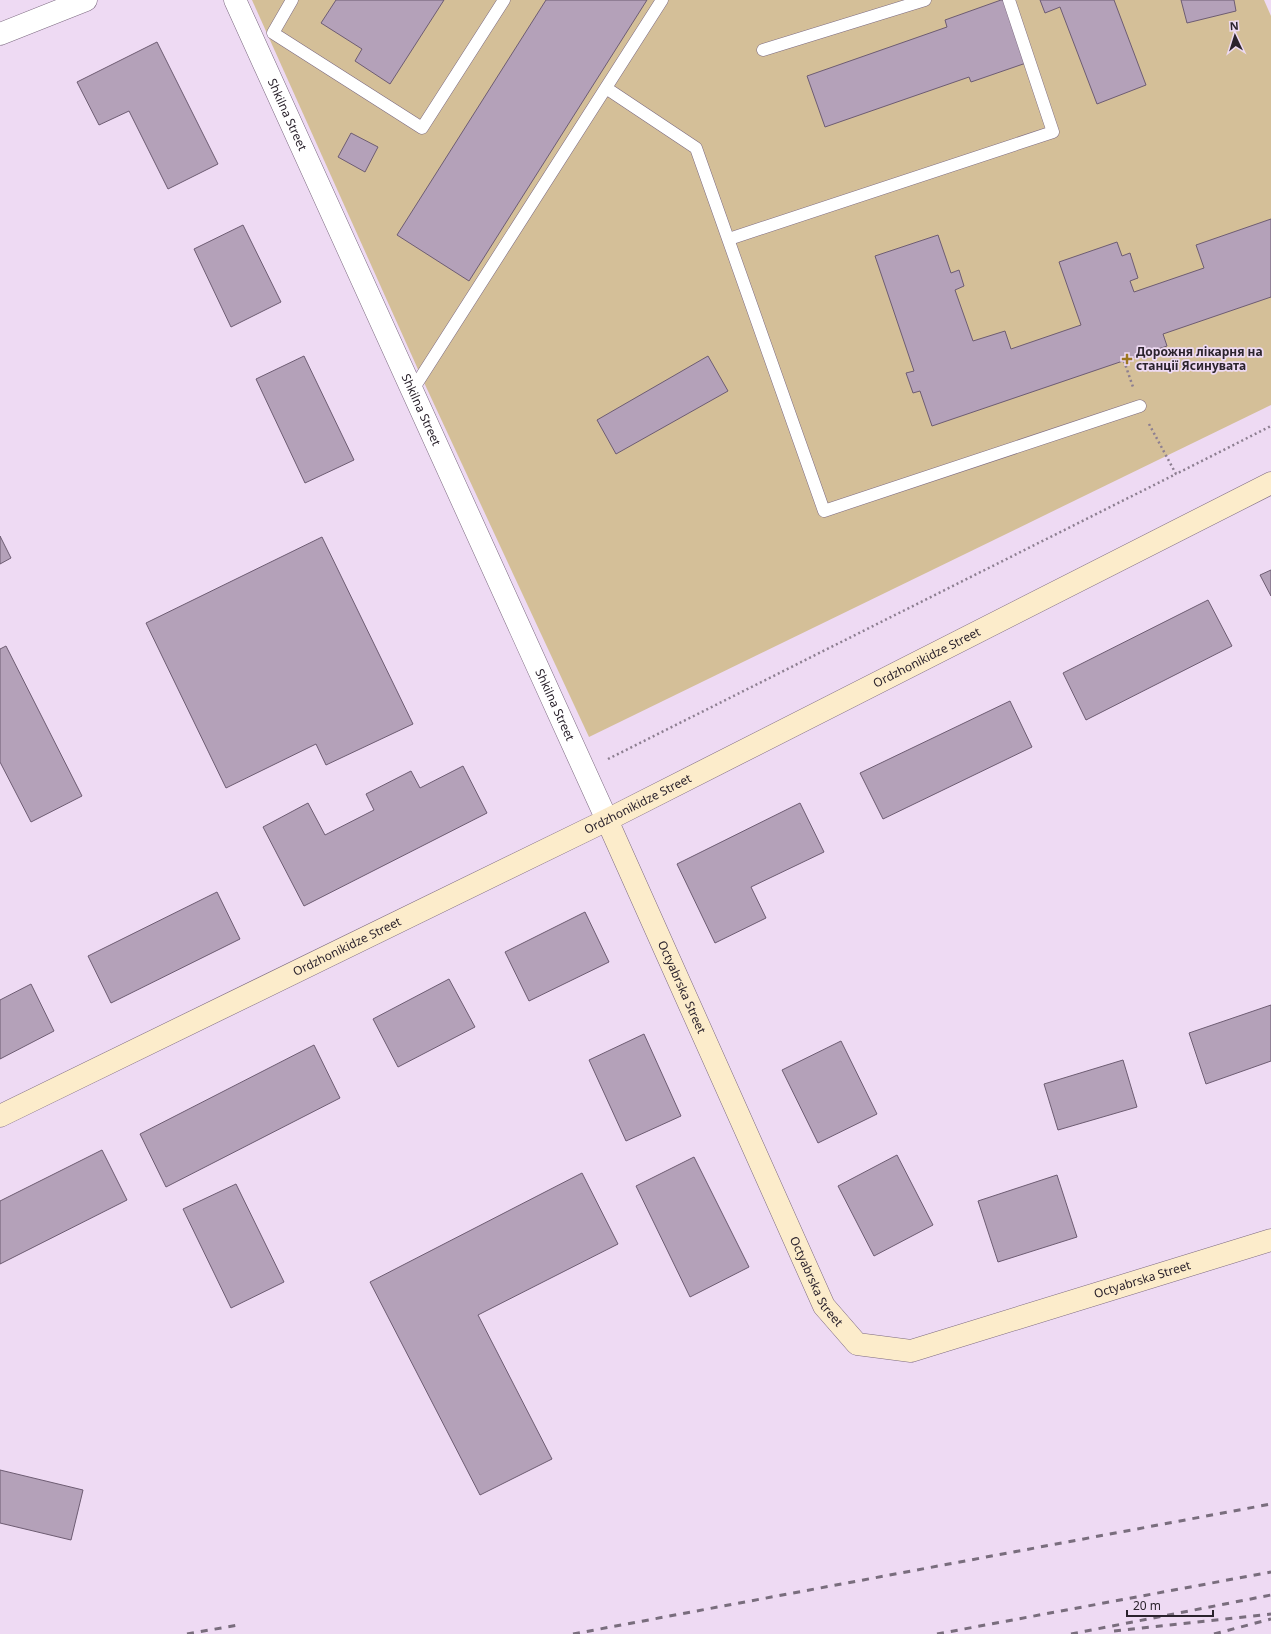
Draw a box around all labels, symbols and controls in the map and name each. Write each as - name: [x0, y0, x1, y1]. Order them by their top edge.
- north arrow: [1215, 16, 1255, 56]
- text: N: [1229, 18, 1239, 33]
- street label: Shkilna Street: [264, 76, 312, 154]
- place label: Дорожня лікарня на станції Ясинувата: [1136, 343, 1263, 374]
- marker: Дорожня лікарня на станції Ясинувата: [1121, 353, 1133, 365]
- street label: Shkilna Street: [398, 371, 445, 449]
- street label: Ordzhonikidze Street: [870, 623, 984, 692]
- street label: Shkilna Street: [531, 666, 579, 744]
- street label: Ordzhonikidze Street: [581, 769, 695, 838]
- street label: Ordzhonikidze Street: [290, 912, 404, 980]
- street label: Octyabrska Street: [654, 938, 711, 1037]
- street label: Octyabrska Street: [786, 1233, 848, 1331]
- street label: Octyabrska Street: [1092, 1256, 1193, 1302]
- scale bar: [1127, 1592, 1213, 1618]
- text: 20 m: [1133, 1597, 1161, 1614]

